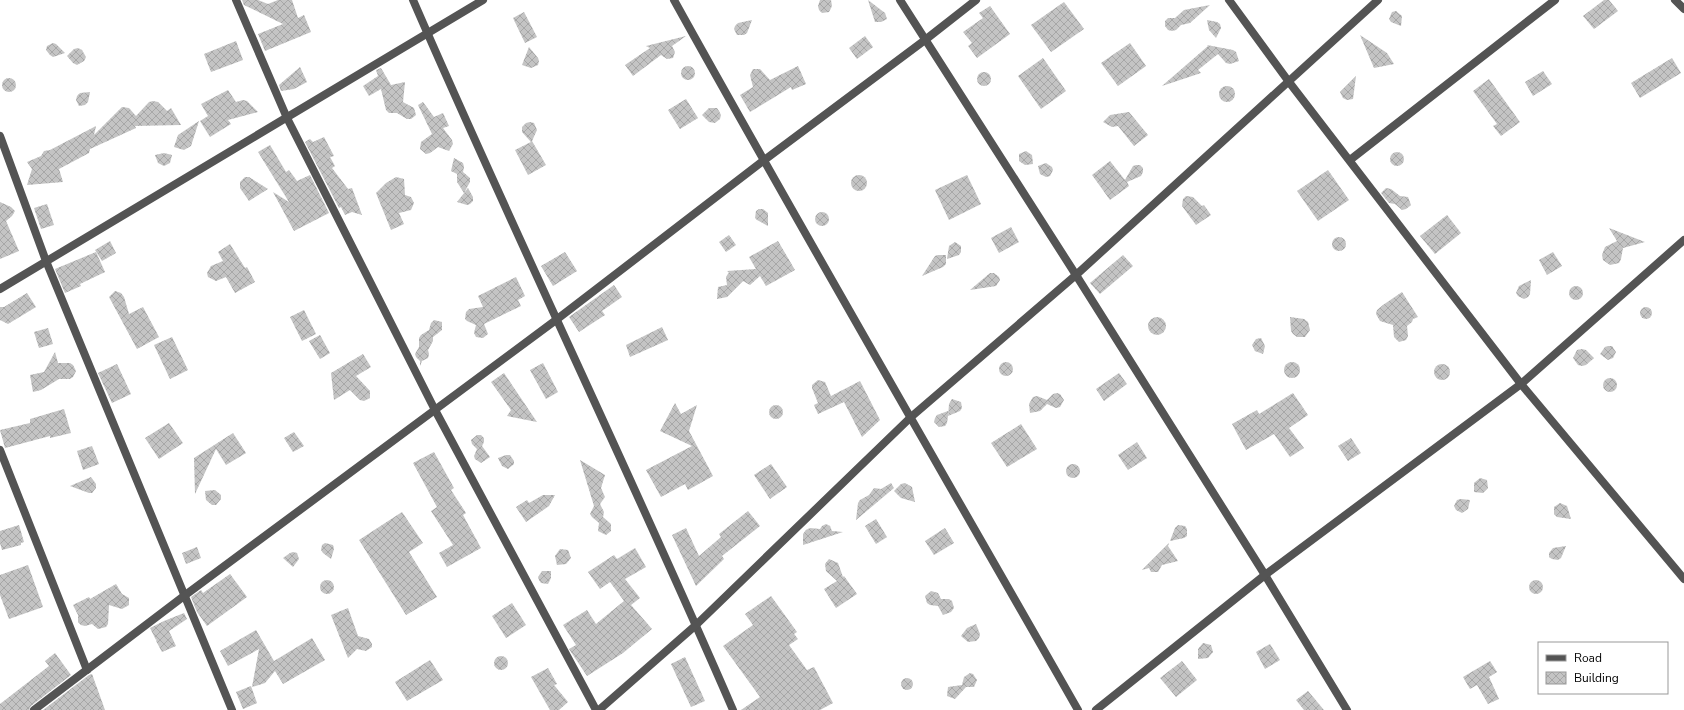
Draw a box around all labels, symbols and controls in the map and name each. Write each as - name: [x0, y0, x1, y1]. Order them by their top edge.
- legend: [1538, 642, 1668, 694]
- text: Road: [1574, 650, 1602, 666]
- text: Building: [1574, 670, 1619, 686]

